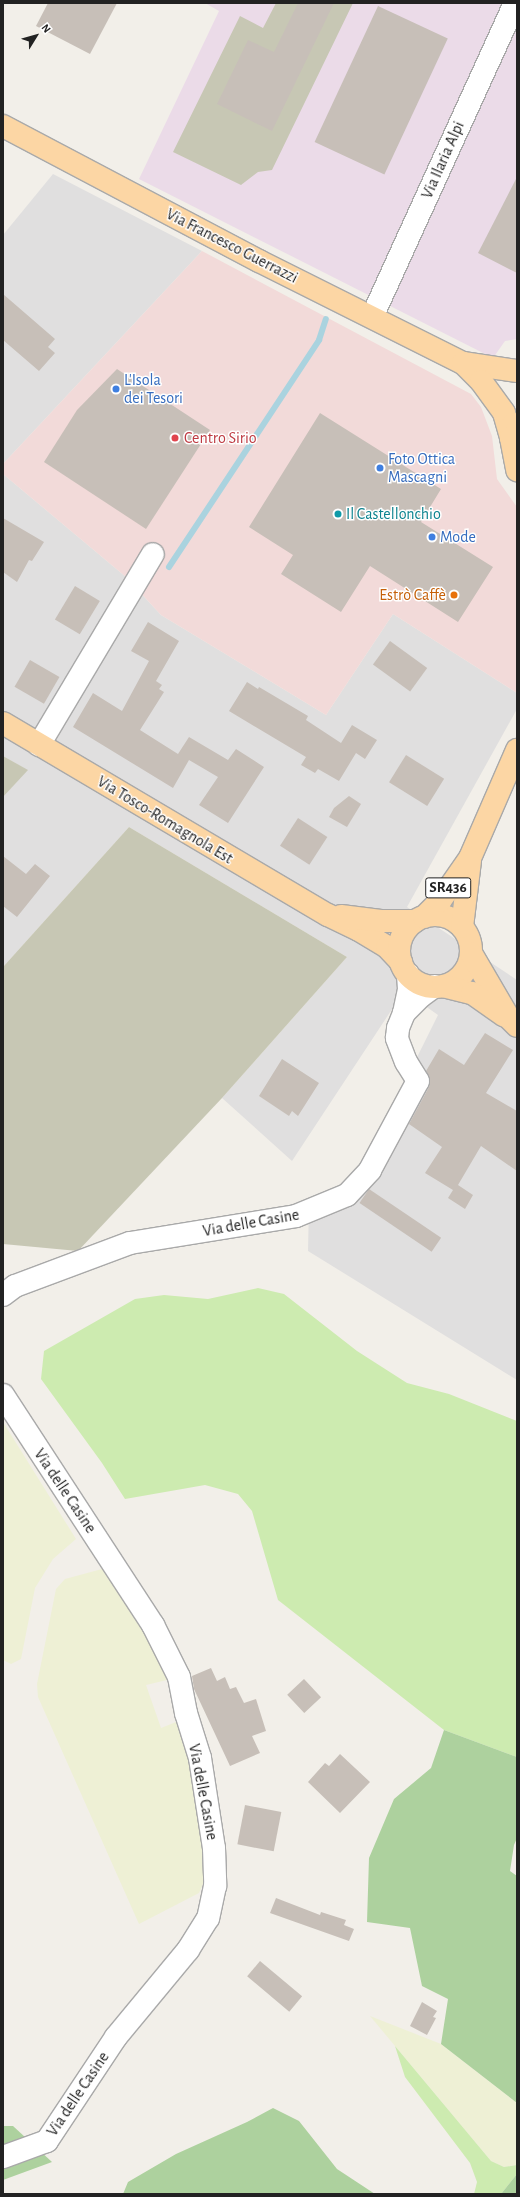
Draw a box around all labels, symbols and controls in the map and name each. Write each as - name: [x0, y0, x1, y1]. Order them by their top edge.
- north arrow: [16, 16, 56, 56]
- text: N: [39, 22, 53, 35]
- street label: Via Ilaria Alpi: [417, 118, 469, 202]
- street label: Via Francesco Guerrazzi: [163, 204, 301, 288]
- place label: L'Isola dei Tesori: [124, 370, 183, 408]
- marker: L'Isola dei Tesori: [111, 384, 121, 394]
- place label: Centro Sirio: [184, 428, 257, 448]
- marker: Centro Sirio: [169, 432, 181, 444]
- place label: Foto Ottica Mascagni: [388, 449, 455, 487]
- marker: Foto Ottica Mascagni: [375, 463, 385, 473]
- place label: Il Castellonchio: [346, 504, 441, 524]
- marker: Il Castellonchio: [333, 509, 343, 519]
- place label: Mode: [440, 527, 476, 547]
- marker: Mode: [427, 532, 437, 542]
- place label: Estrò Caffè: [379, 585, 446, 605]
- marker: Estrò Caffè: [449, 590, 459, 600]
- street label: Via Tosco-Romagnola Est: [94, 772, 236, 868]
- road number: SR436: [425, 875, 471, 901]
- street label: Via delle Casine: [201, 1205, 301, 1241]
- street label: Via delle Casine: [30, 1445, 100, 1537]
- street label: Via delle Casine: [184, 1742, 222, 1842]
- street label: Via delle Casine: [43, 2048, 113, 2140]

